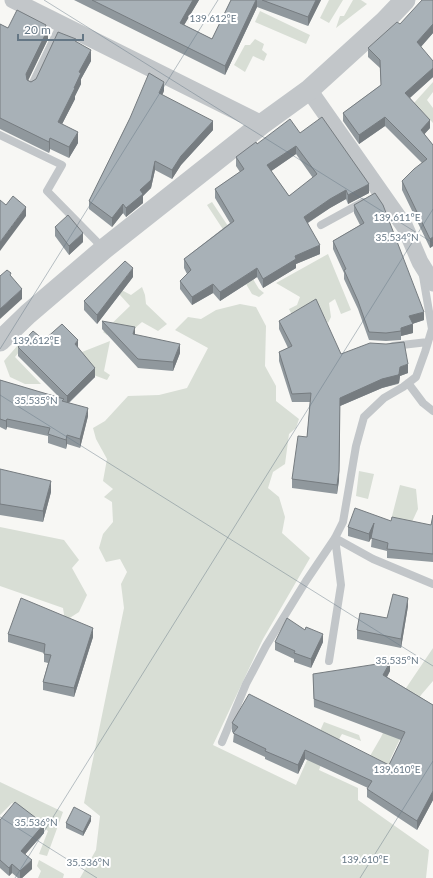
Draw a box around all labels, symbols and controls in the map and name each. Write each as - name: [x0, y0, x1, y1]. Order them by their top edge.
- text: 139.612°E: [189, 12, 237, 24]
- scale bar: [18, 16, 83, 42]
- text: 20 m: [24, 22, 51, 37]
- text: 139.611°E: [373, 211, 421, 223]
- text: 35.534°N: [375, 231, 419, 243]
- text: 139.612°E: [12, 334, 60, 346]
- text: 35.535°N: [14, 394, 58, 406]
- text: 35.535°N: [375, 654, 419, 666]
- text: 139.610°E: [373, 763, 421, 775]
- text: 35.536°N: [14, 816, 58, 828]
- text: 139.610°E: [341, 853, 389, 865]
- text: 35.536°N: [66, 856, 110, 868]

